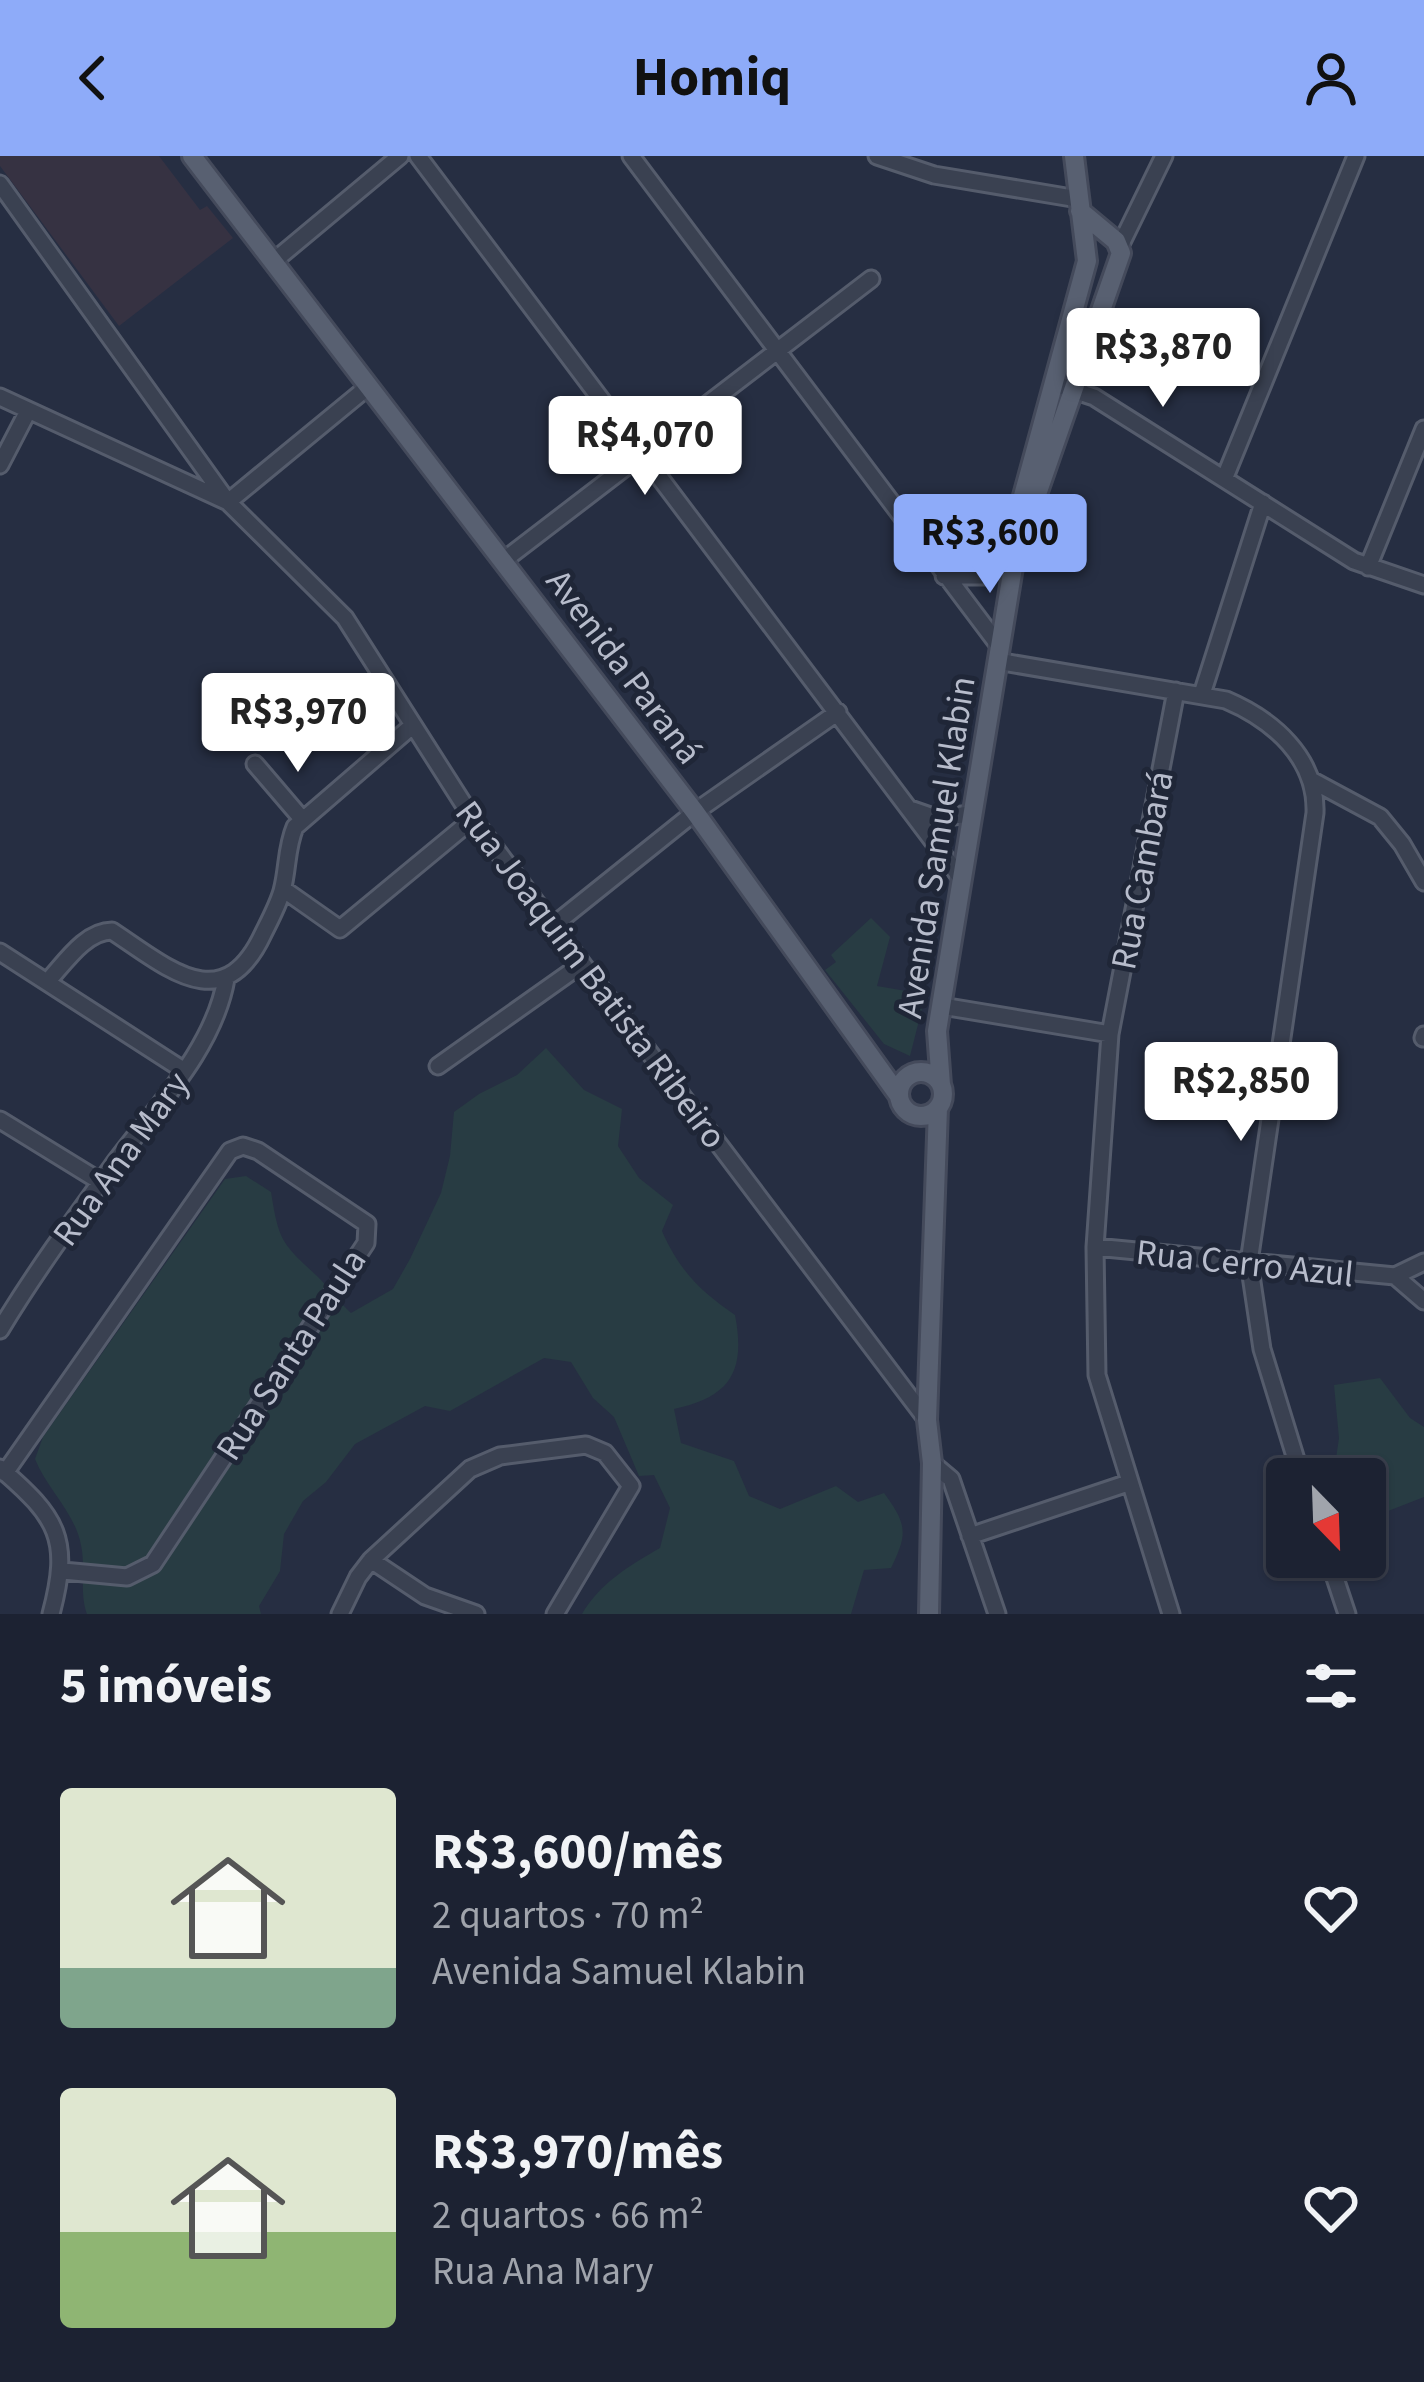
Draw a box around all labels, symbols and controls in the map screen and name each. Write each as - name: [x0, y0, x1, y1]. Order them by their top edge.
- text: Homiq: [633, 40, 791, 117]
- icon: back: [60, 45, 126, 111]
- icon: person: [1298, 45, 1364, 111]
- pin: R$3,870: [1052, 308, 1274, 410]
- text: R$3,870: [1094, 319, 1232, 375]
- pin: R$4,070: [534, 396, 756, 498]
- text: R$4,070: [576, 407, 714, 463]
- pin: R$3,600: [879, 494, 1101, 596]
- text: R$3,600: [921, 505, 1059, 561]
- street label: Avenida Paraná: [534, 559, 714, 775]
- pin: R$3,970: [187, 673, 409, 775]
- street label: Avenida Samuel Klabin: [884, 673, 989, 1022]
- text: R$3,970: [229, 684, 367, 740]
- street label: Rua Cambará: [1098, 767, 1187, 974]
- street label: Rua Joaquim Batista Ribeiro: [443, 790, 739, 1159]
- pin: R$2,850: [1130, 1042, 1352, 1144]
- text: R$2,850: [1172, 1053, 1310, 1109]
- street label: Rua Ana Mary: [40, 1061, 202, 1257]
- street label: Rua Cerro Azul: [1134, 1227, 1356, 1300]
- street label: Rua Santa Paula: [204, 1239, 379, 1471]
- north arrow: [1266, 1458, 1386, 1578]
- map controls: [1266, 1458, 1386, 1578]
- text: 5 imóveis: [60, 1650, 272, 1722]
- icon: filters: [1298, 1653, 1364, 1719]
- text: R$3,600/mês: [432, 1816, 723, 1888]
- icon: home: [156, 1836, 300, 1980]
- icon: heart: [1298, 1875, 1364, 1941]
- text: 2 quartos · 70 m²: [432, 1888, 704, 1944]
- text: Avenida Samuel Klabin: [432, 1944, 806, 2000]
- text: R$3,970/mês: [432, 2116, 723, 2188]
- icon: home: [156, 2136, 300, 2280]
- icon: heart: [1298, 2175, 1364, 2241]
- text: 2 quartos · 66 m²: [432, 2188, 704, 2244]
- text: Rua Ana Mary: [432, 2244, 654, 2300]

